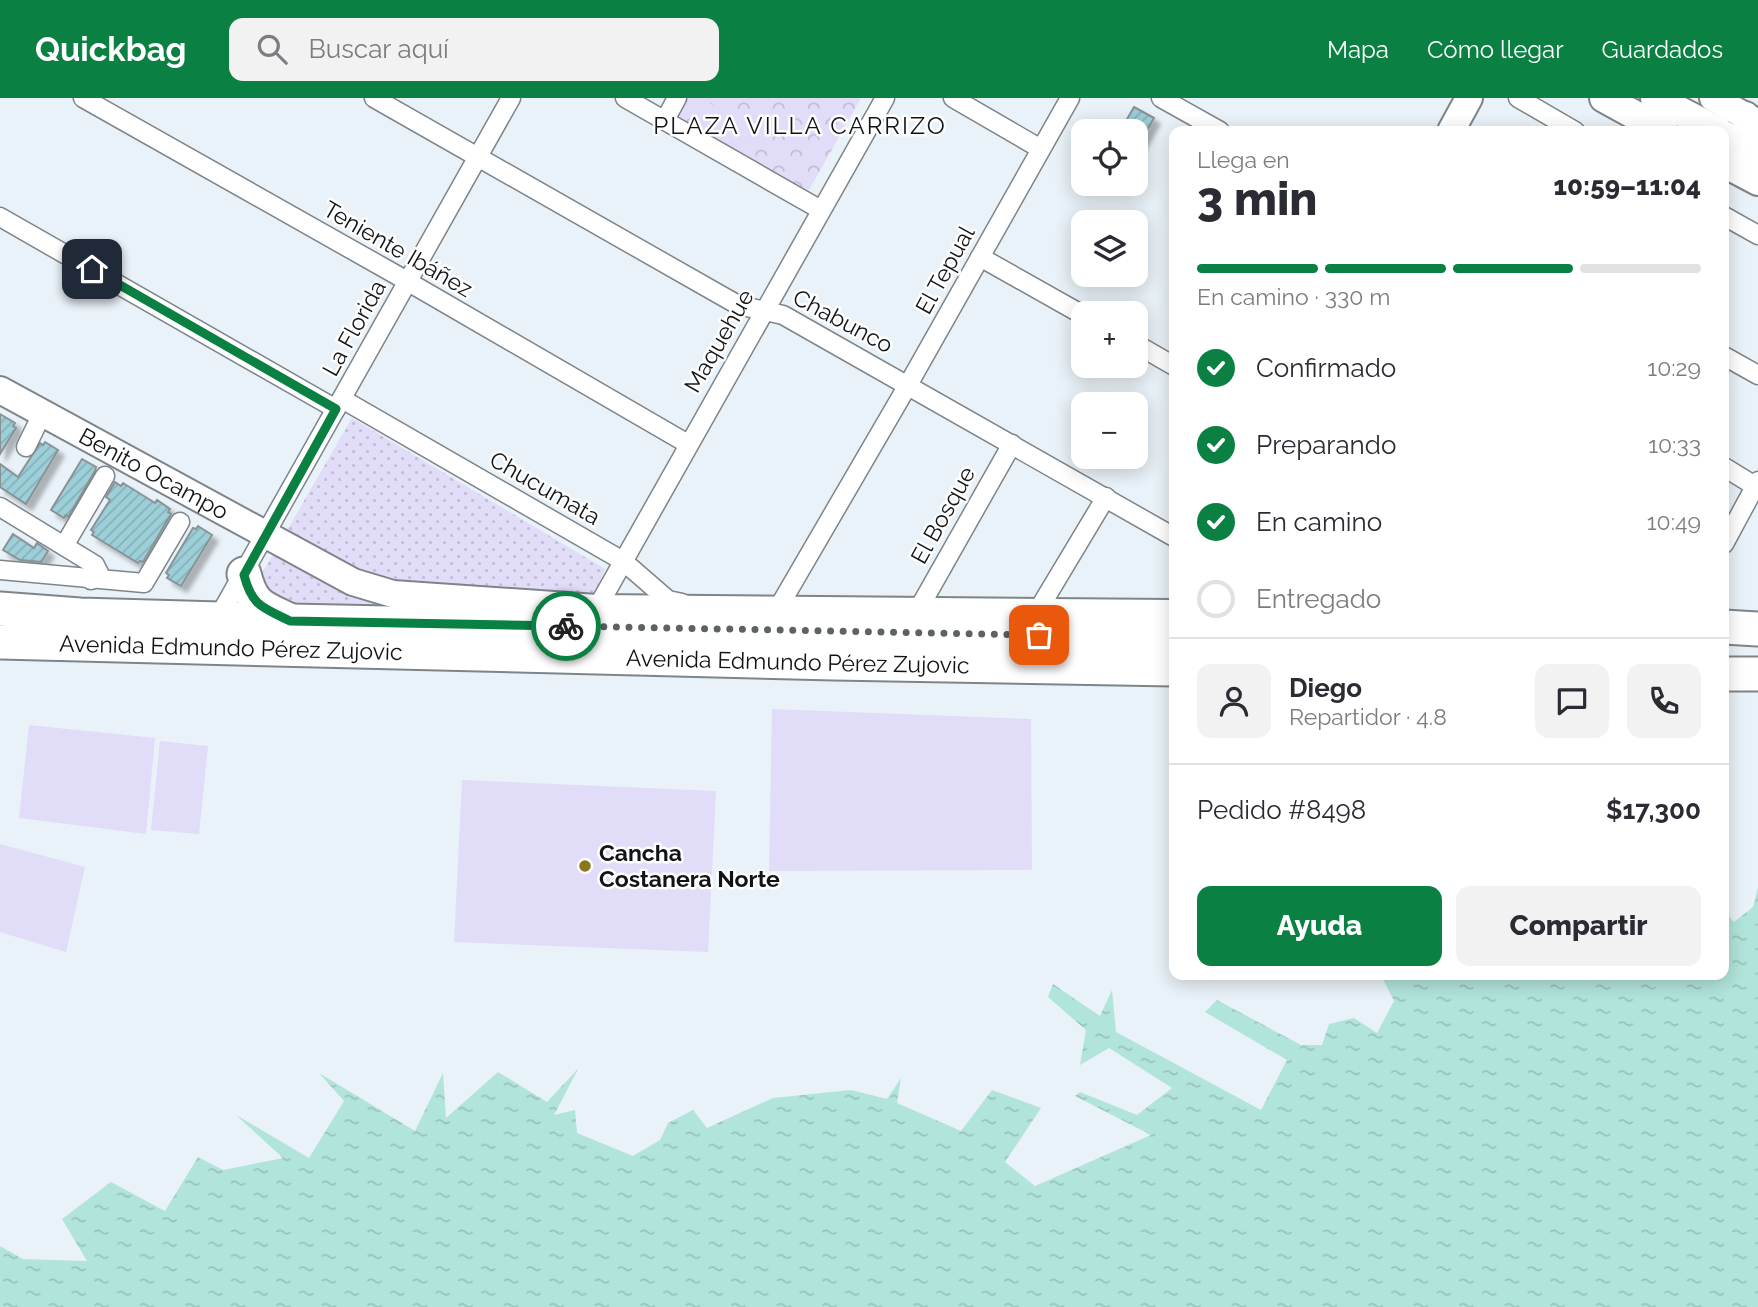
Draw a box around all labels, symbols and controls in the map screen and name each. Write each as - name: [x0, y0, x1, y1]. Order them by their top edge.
- search box: [229, 18, 719, 81]
- text: Quickbag: [35, 30, 187, 69]
- icon: search: [253, 30, 291, 68]
- text: Buscar aquí: [309, 34, 449, 64]
- text: Mapa: [1327, 35, 1389, 64]
- text: Cómo llegar: [1427, 35, 1564, 64]
- text: Guardados: [1602, 35, 1723, 64]
- district label: PLAZA VILLA CARRIZO: [653, 111, 947, 140]
- map controls: [1071, 119, 1148, 469]
- button: locate: [1071, 119, 1148, 196]
- text: Llega en: [1197, 146, 1290, 173]
- text: 10:59–11:04: [1554, 171, 1701, 201]
- text: 3 min: [1197, 172, 1317, 226]
- street label: Teniente Ibáñez: [319, 195, 478, 302]
- button: layers: [1071, 210, 1148, 287]
- street label: El Tepual: [909, 220, 980, 318]
- pin: [62, 239, 122, 299]
- icon: home: [73, 250, 111, 288]
- street label: La Florida: [316, 275, 391, 380]
- street label: Chabunco: [789, 283, 898, 358]
- text: En camino · 330 m: [1197, 283, 1390, 310]
- street label: Maquehue: [678, 284, 759, 397]
- button: +: [1071, 301, 1148, 378]
- icon: check: [1197, 349, 1235, 387]
- text: Confirmado: [1256, 353, 1396, 383]
- text: 10:29: [1647, 354, 1701, 381]
- button: −: [1071, 392, 1148, 469]
- street label: Benito Ocampo: [75, 422, 233, 525]
- icon: check: [1197, 426, 1235, 464]
- text: Preparando: [1256, 430, 1396, 460]
- text: 10:33: [1648, 431, 1701, 458]
- street label: Chucumata: [485, 445, 605, 530]
- street label: El Bosque: [905, 461, 980, 568]
- icon: check: [1197, 503, 1235, 541]
- text: En camino: [1256, 507, 1382, 537]
- text: 10:49: [1647, 508, 1701, 535]
- text: Entregado: [1256, 584, 1381, 614]
- courier: [531, 591, 601, 661]
- pin: [1009, 605, 1069, 665]
- icon: bike: [547, 607, 585, 645]
- icon: bag: [1020, 616, 1058, 654]
- street label: Avenida Edmundo Pérez Zujovic: [59, 629, 403, 665]
- street label: Avenida Edmundo Pérez Zujovic: [626, 644, 970, 678]
- button: person: [1197, 664, 1271, 738]
- button: chat: [1535, 664, 1609, 738]
- button: phone: [1627, 664, 1701, 738]
- text: Diego: [1289, 673, 1362, 703]
- text: Repartidor · 4.8: [1289, 703, 1447, 730]
- text: Pedido #8498: [1197, 795, 1366, 825]
- text: $17,300: [1606, 795, 1701, 825]
- place label: Cancha Costanera Norte: [599, 839, 780, 892]
- marker: Cancha Costanera Norte: [577, 858, 593, 874]
- button: Ayuda: [1197, 886, 1442, 966]
- button: Compartir: [1456, 886, 1701, 966]

